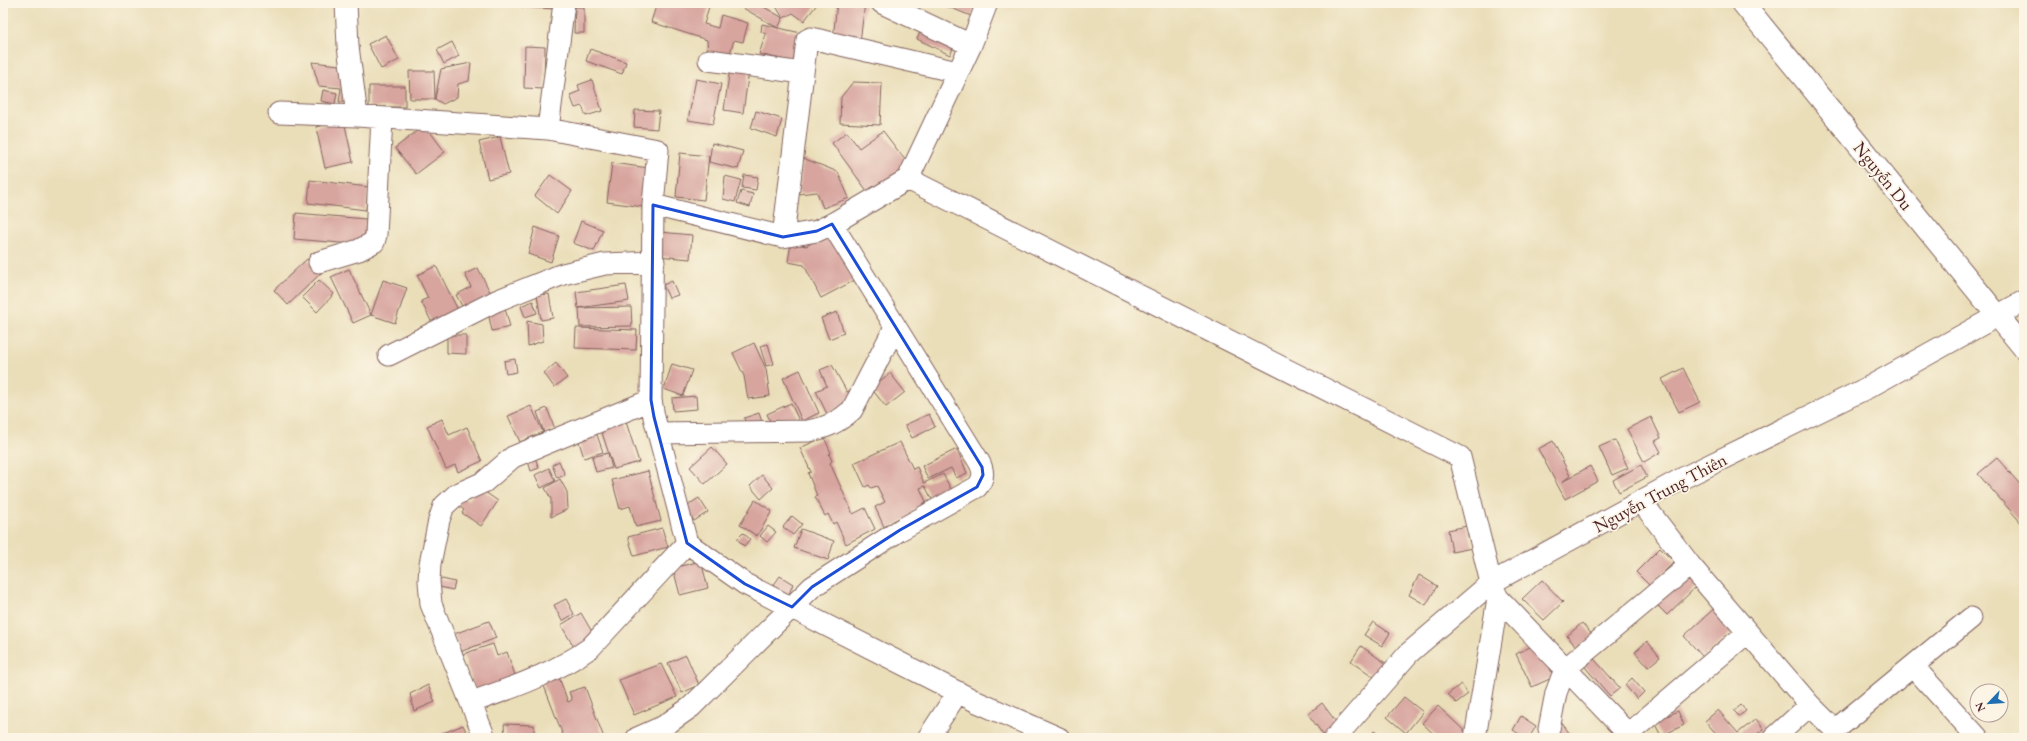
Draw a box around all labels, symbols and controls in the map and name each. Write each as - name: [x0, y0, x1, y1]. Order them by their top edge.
- street label: Nguyễn Du: [1849, 137, 1919, 215]
- street label: Nguyễn Trung Thiên: [1589, 447, 1731, 537]
- north arrow: [1969, 683, 2009, 723]
- text: N: [1972, 700, 1988, 714]

